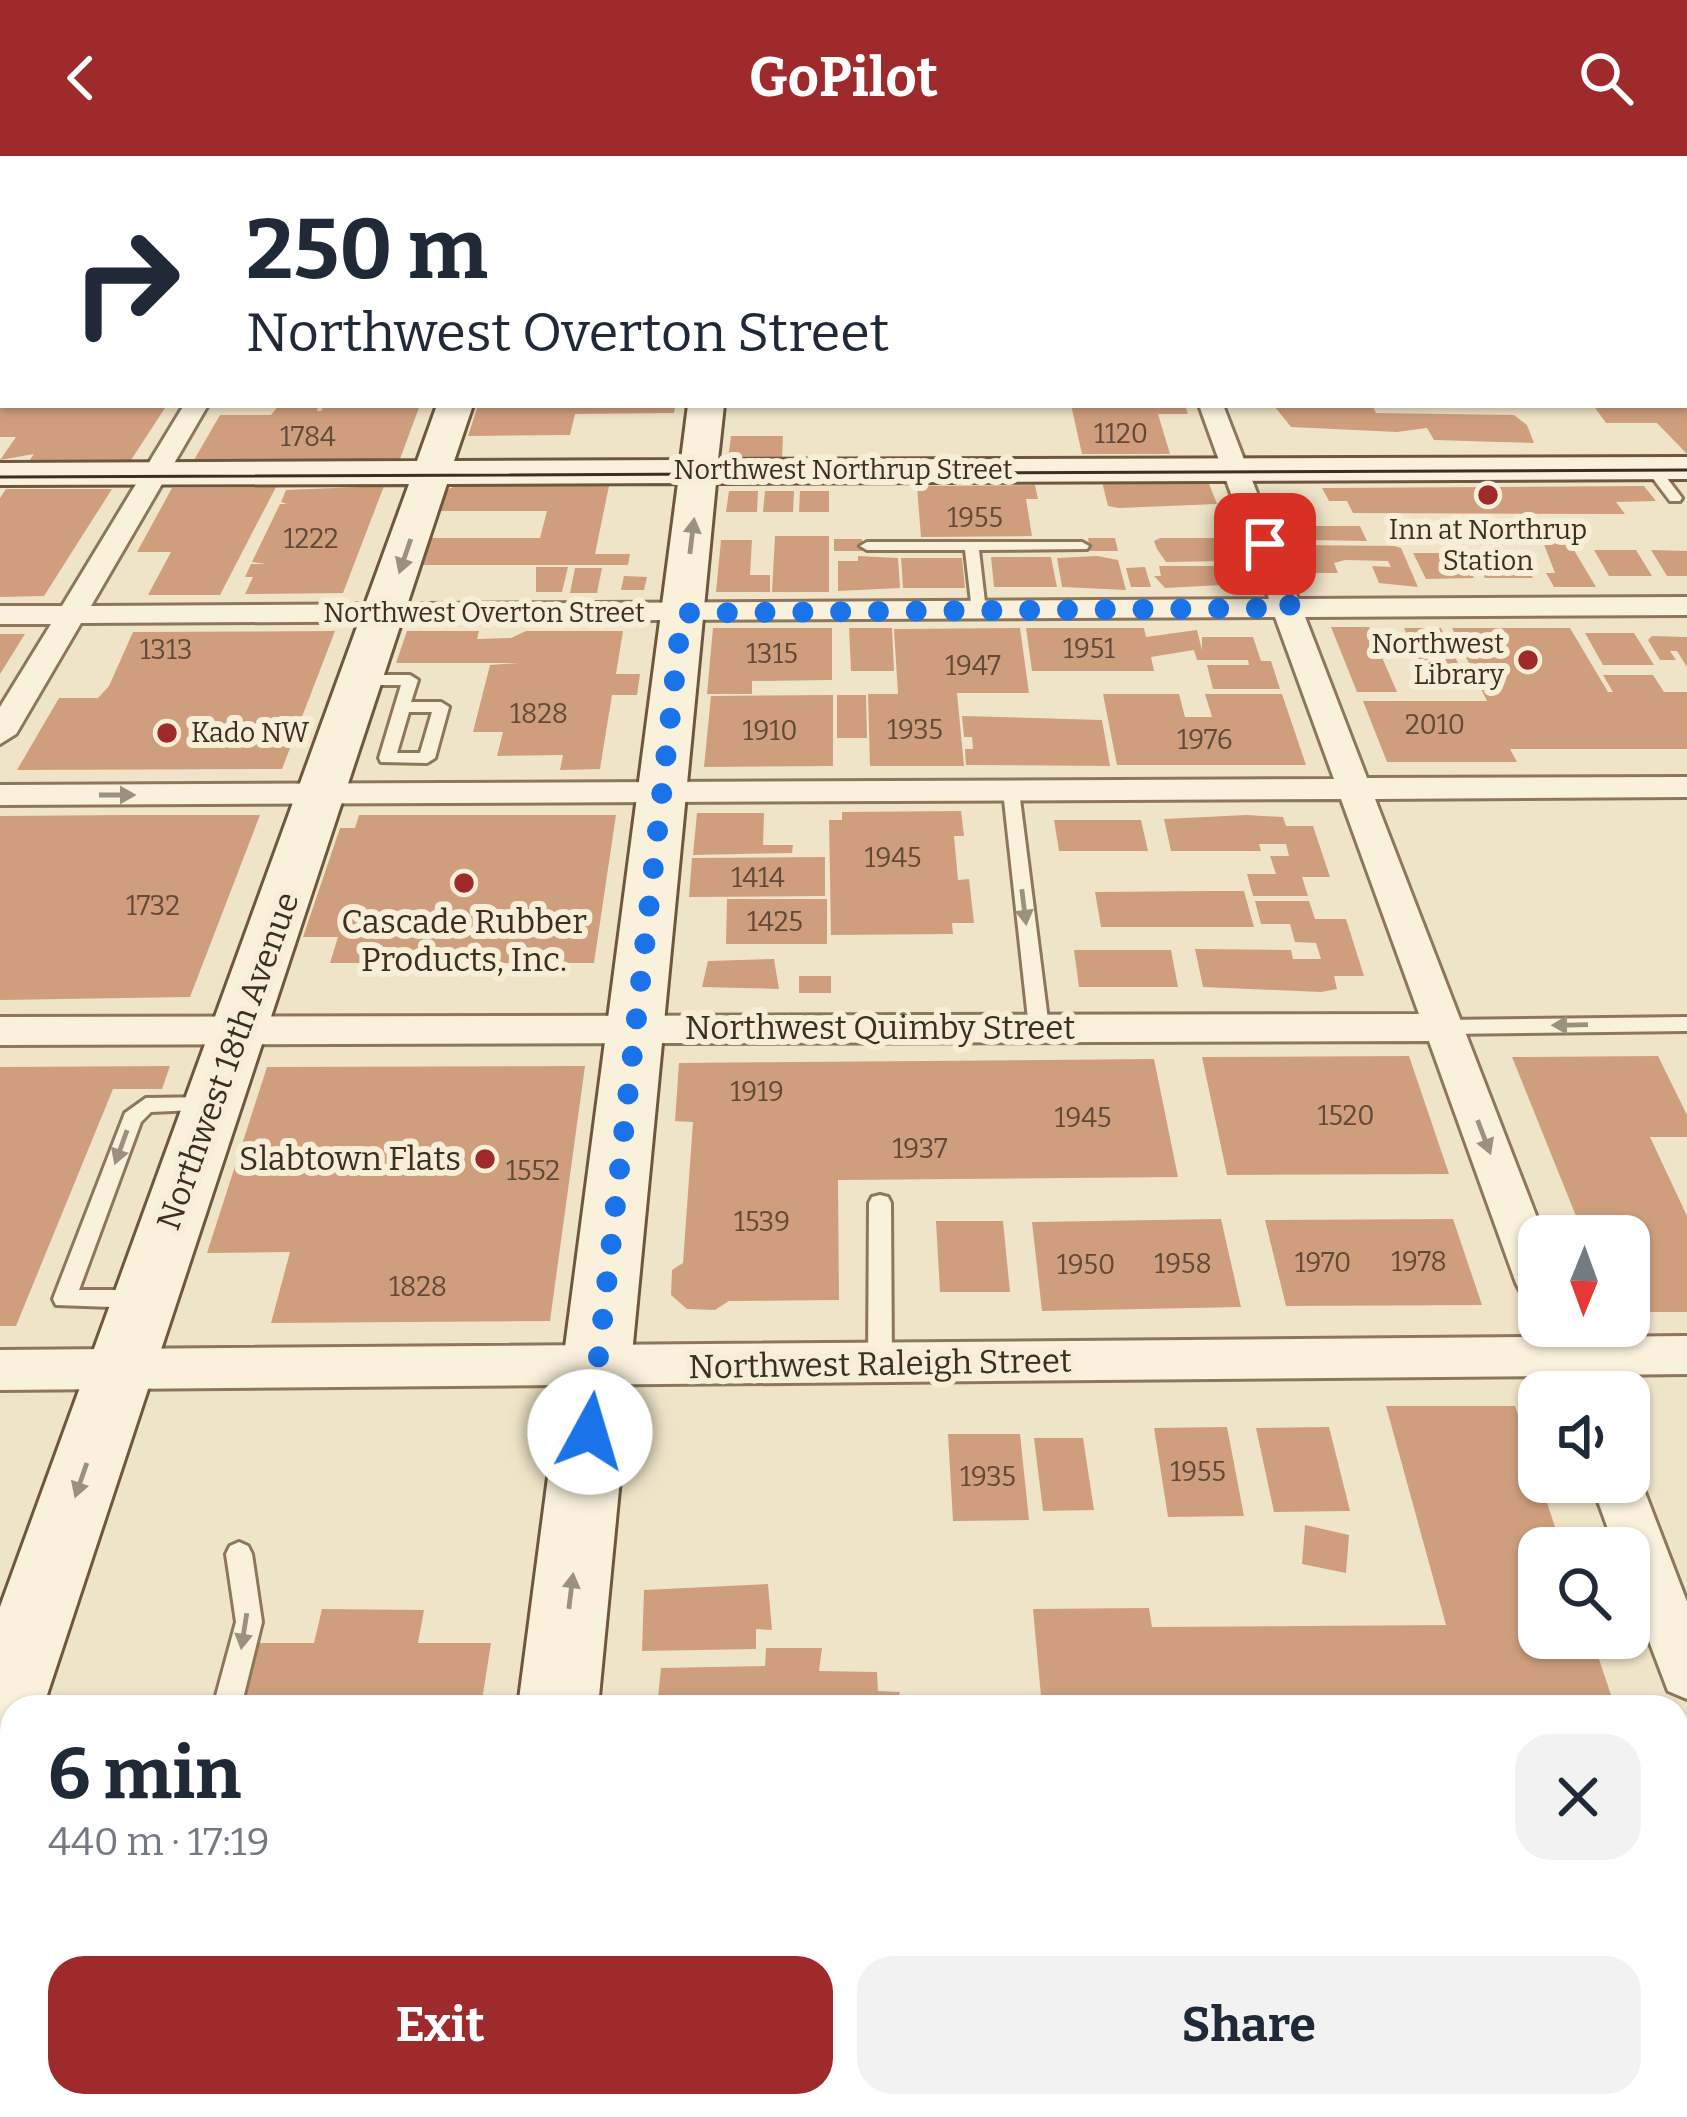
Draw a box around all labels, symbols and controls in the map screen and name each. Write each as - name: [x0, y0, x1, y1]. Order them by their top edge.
- icon: back: [48, 45, 114, 111]
- icon: search: [1573, 45, 1639, 111]
- text: GoPilot: [749, 46, 938, 110]
- text: 250 m: [246, 199, 488, 300]
- icon: right: [48, 204, 204, 360]
- text: Northwest Overton Street: [246, 301, 889, 365]
- house number: 1120: [1094, 418, 1148, 450]
- house number: 1784: [280, 421, 336, 453]
- street label: Northwest Northrup Street: [674, 454, 1013, 486]
- marker: Inn at Northrup Station: [1475, 482, 1501, 508]
- pin: [1214, 493, 1316, 595]
- house number: 1955: [947, 502, 1003, 534]
- icon: arrive: [1232, 511, 1298, 577]
- place label: Inn at Northrup Station: [1389, 514, 1587, 577]
- one-way arrow: [682, 517, 701, 554]
- house number: 1222: [283, 523, 339, 555]
- one-way arrow: [394, 538, 413, 575]
- street label: Northwest Overton Street: [323, 597, 645, 629]
- place label: Northwest Library: [1371, 628, 1505, 691]
- house number: 1951: [1063, 633, 1115, 665]
- house number: 1313: [140, 634, 192, 666]
- house number: 1315: [746, 638, 798, 670]
- marker: Northwest Library: [1515, 647, 1541, 673]
- house number: 1947: [945, 650, 1001, 682]
- house number: 1828: [510, 698, 568, 730]
- house number: 2010: [1405, 709, 1465, 741]
- house number: 1935: [887, 714, 943, 746]
- house number: 1910: [742, 715, 798, 747]
- place label: Kado NW: [191, 717, 309, 749]
- marker: Kado NW: [154, 720, 180, 746]
- house number: 1976: [1177, 724, 1233, 756]
- one-way arrow: [99, 785, 137, 805]
- house number: 1945: [865, 842, 921, 874]
- house number: 1414: [731, 862, 785, 894]
- marker: Cascade Rubber Products, Inc.: [451, 870, 477, 896]
- street label: Northwest 18th Avenue: [148, 887, 308, 1235]
- one-way arrow: [1015, 889, 1034, 926]
- house number: 1732: [126, 890, 180, 922]
- place label: Cascade Rubber Products, Inc.: [341, 902, 587, 980]
- house number: 1425: [747, 906, 803, 938]
- street label: Northwest Quimby Street: [685, 1008, 1075, 1048]
- one-way arrow: [1550, 1016, 1588, 1035]
- house number: 1919: [730, 1076, 784, 1108]
- house number: 1520: [1318, 1100, 1374, 1132]
- house number: 1945: [1055, 1102, 1111, 1134]
- one-way arrow: [1475, 1119, 1494, 1155]
- one-way arrow: [110, 1130, 129, 1166]
- house number: 1937: [892, 1133, 948, 1165]
- place label: Slabtown Flats: [239, 1139, 461, 1179]
- marker: Slabtown Flats: [472, 1146, 498, 1172]
- house number: 1552: [506, 1155, 560, 1187]
- house number: 1539: [734, 1206, 790, 1238]
- north arrow: [1518, 1215, 1650, 1347]
- map controls: [1518, 1215, 1650, 1659]
- house number: 1978: [1391, 1246, 1447, 1278]
- house number: 1970: [1295, 1247, 1351, 1279]
- house number: 1958: [1154, 1248, 1212, 1280]
- house number: 1950: [1057, 1249, 1115, 1281]
- house number: 1828: [389, 1271, 447, 1303]
- street label: Northwest Raleigh Street: [688, 1341, 1072, 1387]
- position arrow: [527, 1369, 653, 1495]
- button: sound: [1518, 1371, 1650, 1503]
- house number: 1955: [1170, 1456, 1226, 1488]
- house number: 1935: [960, 1461, 1016, 1493]
- one-way arrow: [71, 1462, 89, 1498]
- button: search: [1518, 1527, 1650, 1659]
- one-way arrow: [562, 1572, 581, 1609]
- one-way arrow: [234, 1613, 253, 1651]
- text: 6 min: [48, 1731, 241, 1817]
- button: close: [1515, 1734, 1641, 1860]
- text: 440 m · 17:19: [48, 1819, 270, 1865]
- button: Exit: [48, 1956, 833, 2094]
- button: Share: [857, 1956, 1641, 2094]

